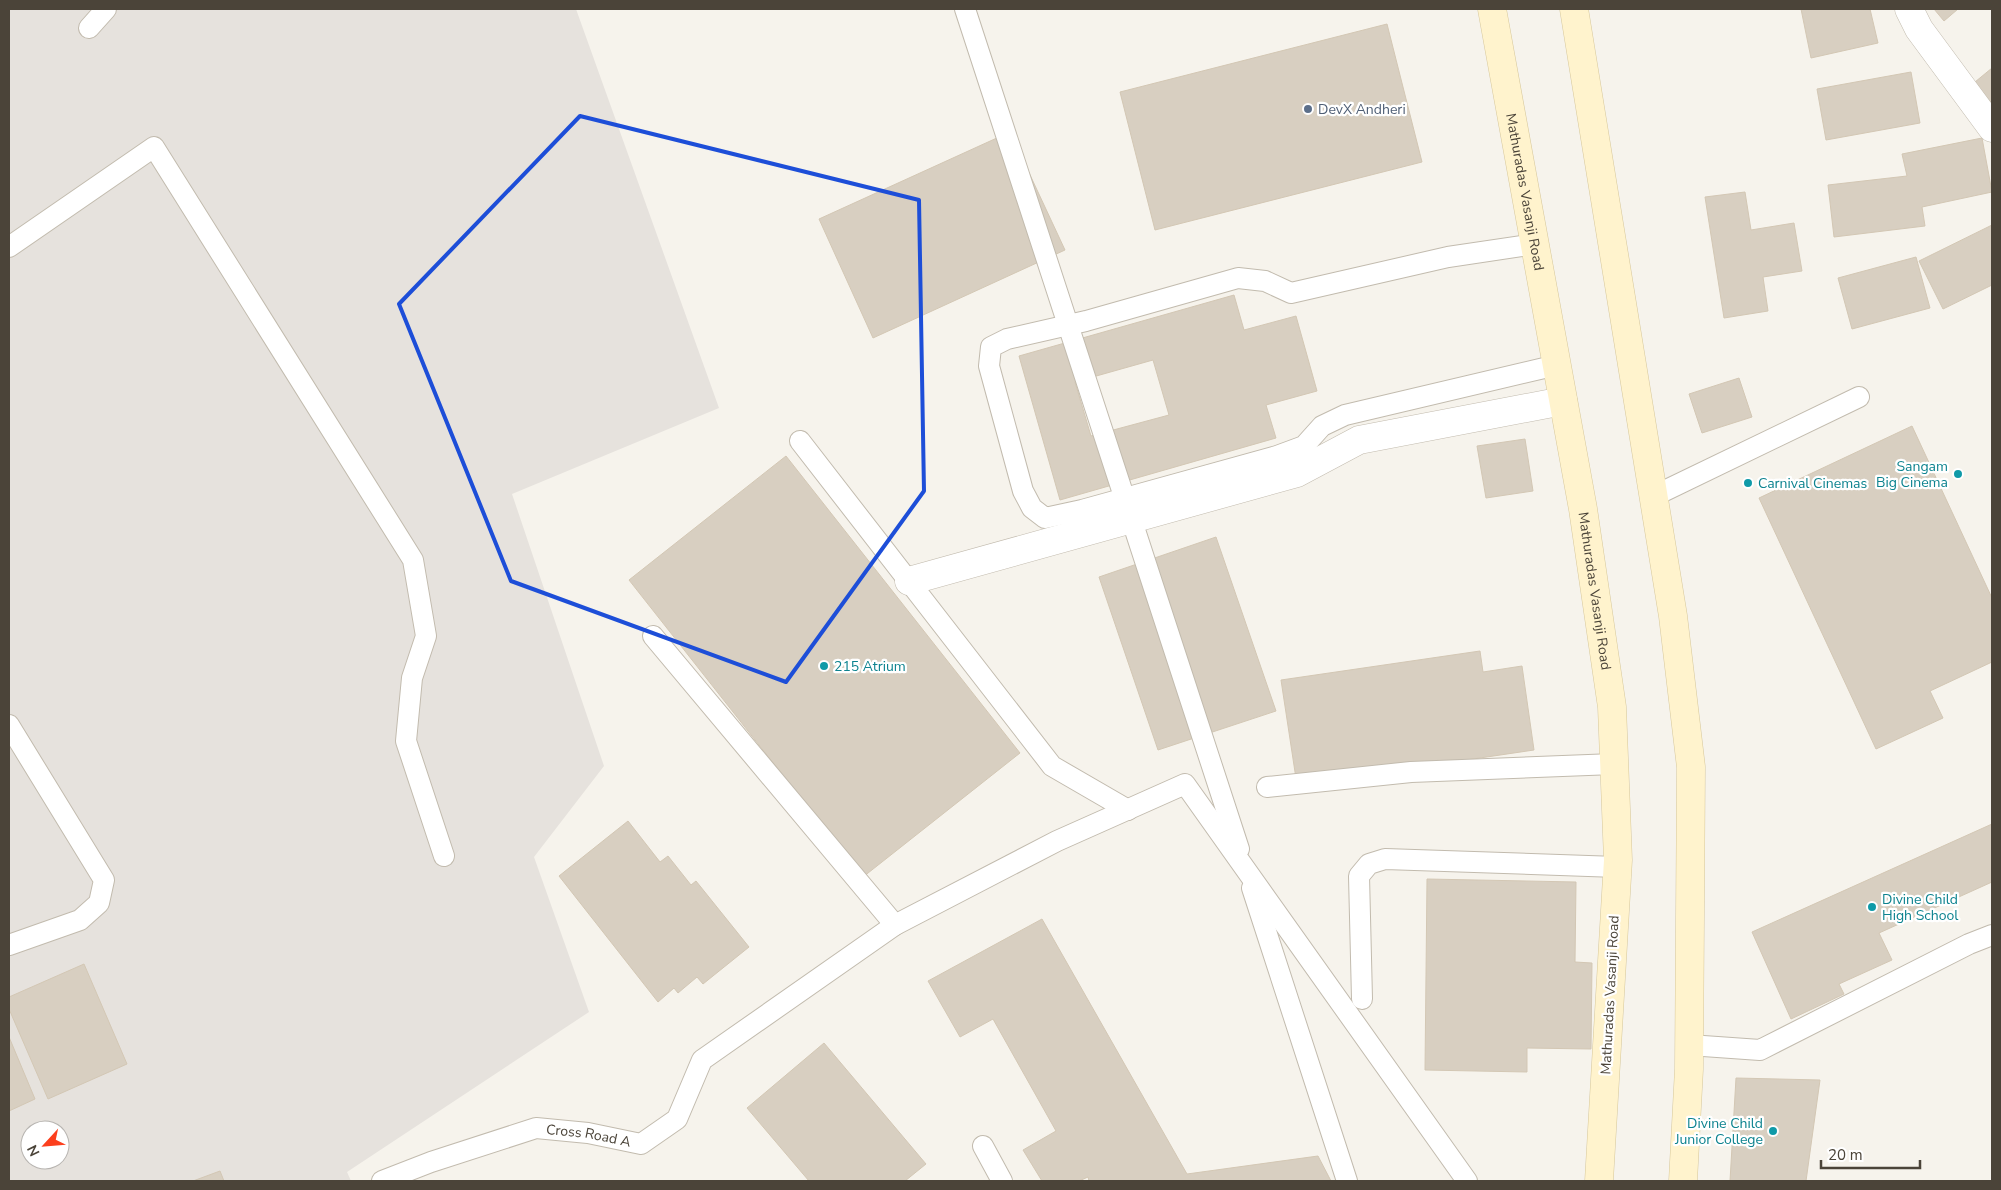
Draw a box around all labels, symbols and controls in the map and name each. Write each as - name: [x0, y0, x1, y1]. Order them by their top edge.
- place label: DevX Andheri: [1318, 100, 1406, 119]
- marker: DevX Andheri: [1302, 103, 1314, 115]
- street label: Mathuradas Vasanji Road: [1502, 112, 1549, 272]
- place label: Sangam Big Cinema: [1876, 457, 1948, 492]
- marker: Sangam Big Cinema: [1952, 468, 1964, 480]
- place label: Carnival Cinemas: [1758, 474, 1868, 493]
- marker: Carnival Cinemas: [1742, 477, 1754, 489]
- street label: Mathuradas Vasanji Road: [1574, 511, 1616, 671]
- place label: 215 Atrium: [834, 657, 906, 676]
- marker: 215 Atrium: [818, 660, 830, 672]
- place label: Divine Child High School: [1882, 890, 1959, 925]
- marker: Divine Child High School: [1866, 901, 1878, 913]
- street label: Mathuradas Vasanji Road: [1596, 915, 1624, 1075]
- place label: Divine Child Junior College: [1674, 1114, 1763, 1149]
- north arrow: [20, 1120, 70, 1170]
- street label: Cross Road A: [545, 1120, 633, 1151]
- marker: Divine Child Junior College: [1767, 1125, 1779, 1137]
- scale bar: [1821, 1138, 1920, 1170]
- text: N: [23, 1142, 45, 1159]
- text: 20 m: [1828, 1145, 1863, 1165]

